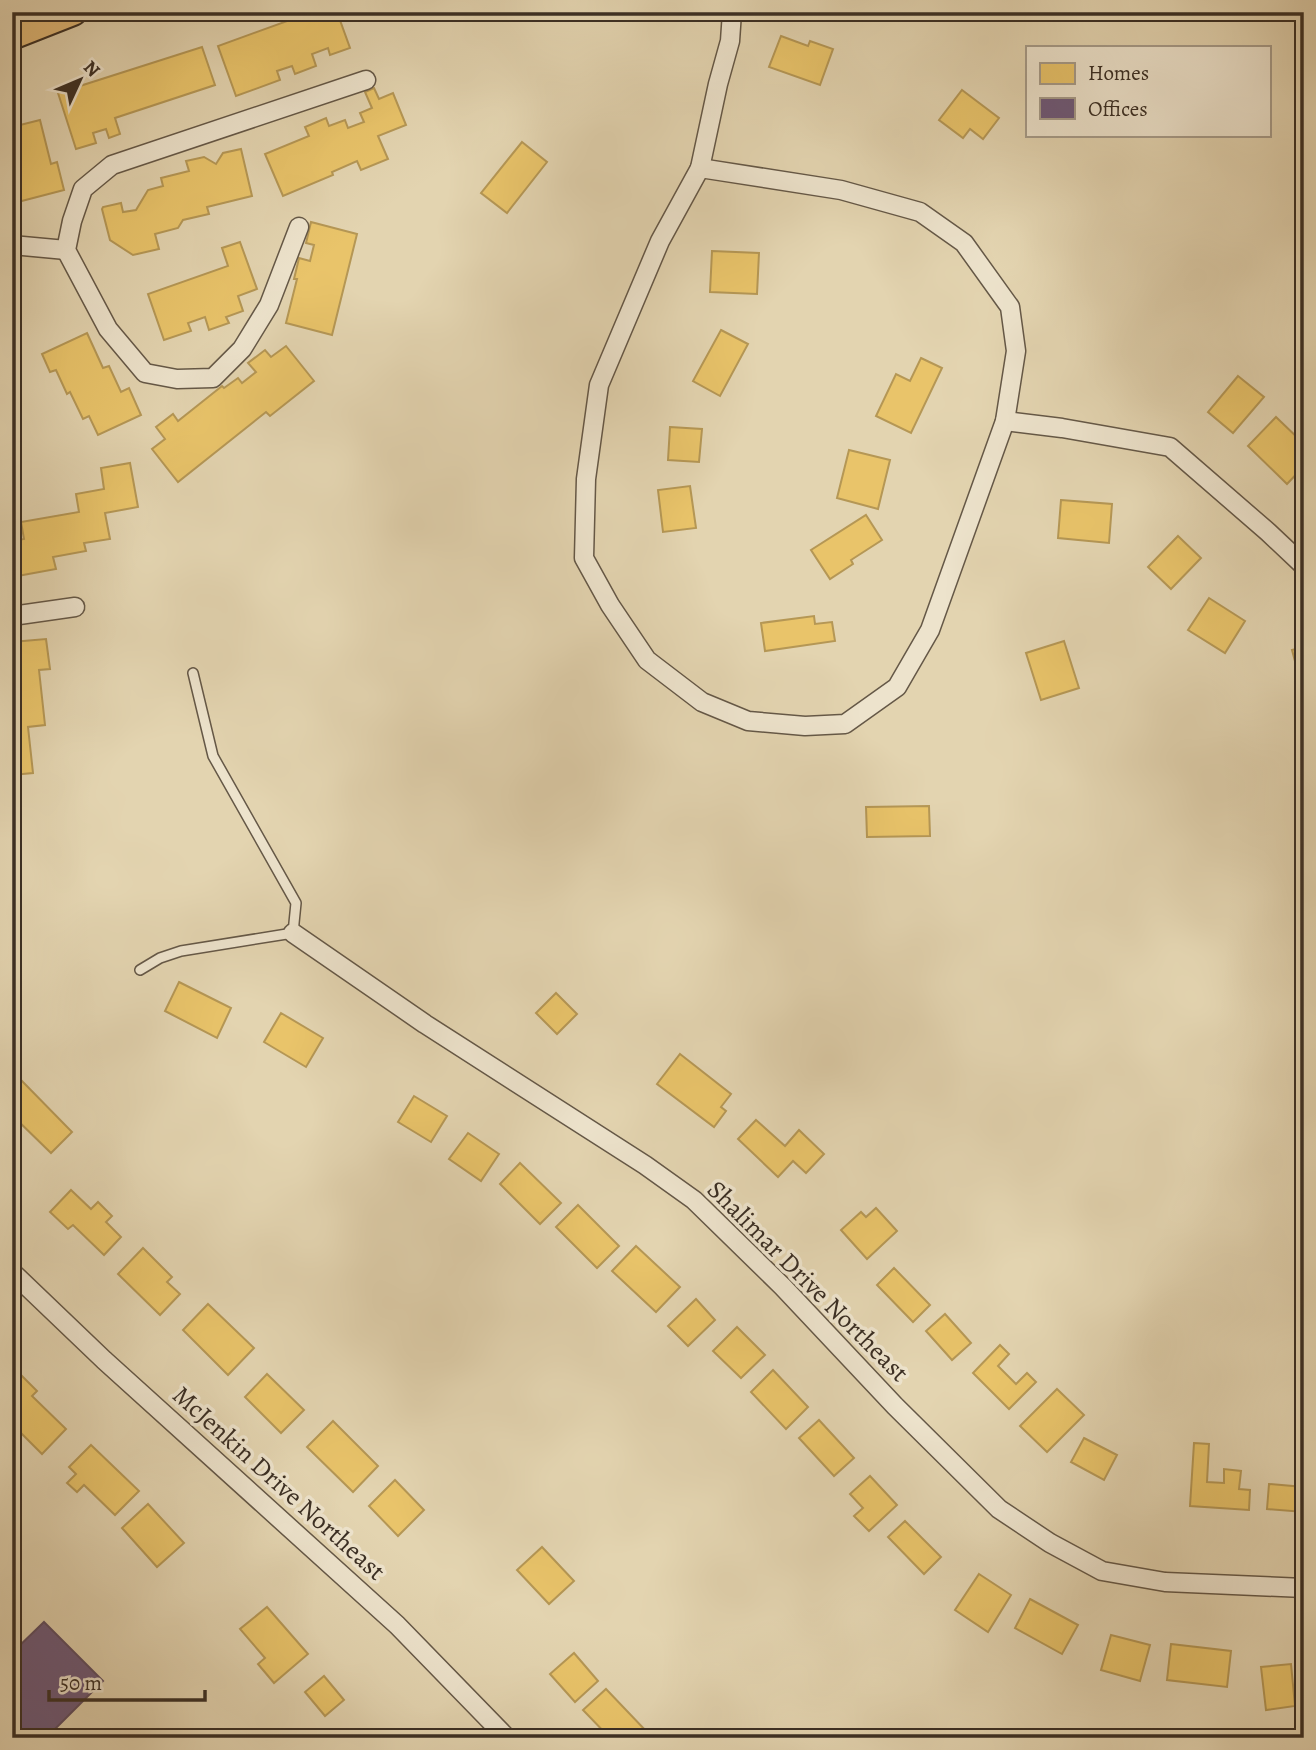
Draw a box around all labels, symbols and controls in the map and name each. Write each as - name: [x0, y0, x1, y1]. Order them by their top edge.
- north arrow: [46, 46, 116, 116]
- legend: [1026, 46, 1270, 136]
- text: N: [77, 55, 106, 83]
- text: Homes: [1088, 59, 1149, 87]
- text: Offices: [1088, 95, 1148, 123]
- street label: Shalimar Drive Northeast: [699, 1172, 917, 1390]
- street label: McJenkin Drive Northeast: [165, 1378, 393, 1588]
- scale bar: [49, 1659, 205, 1703]
- text: 50 m: [60, 1669, 102, 1697]

